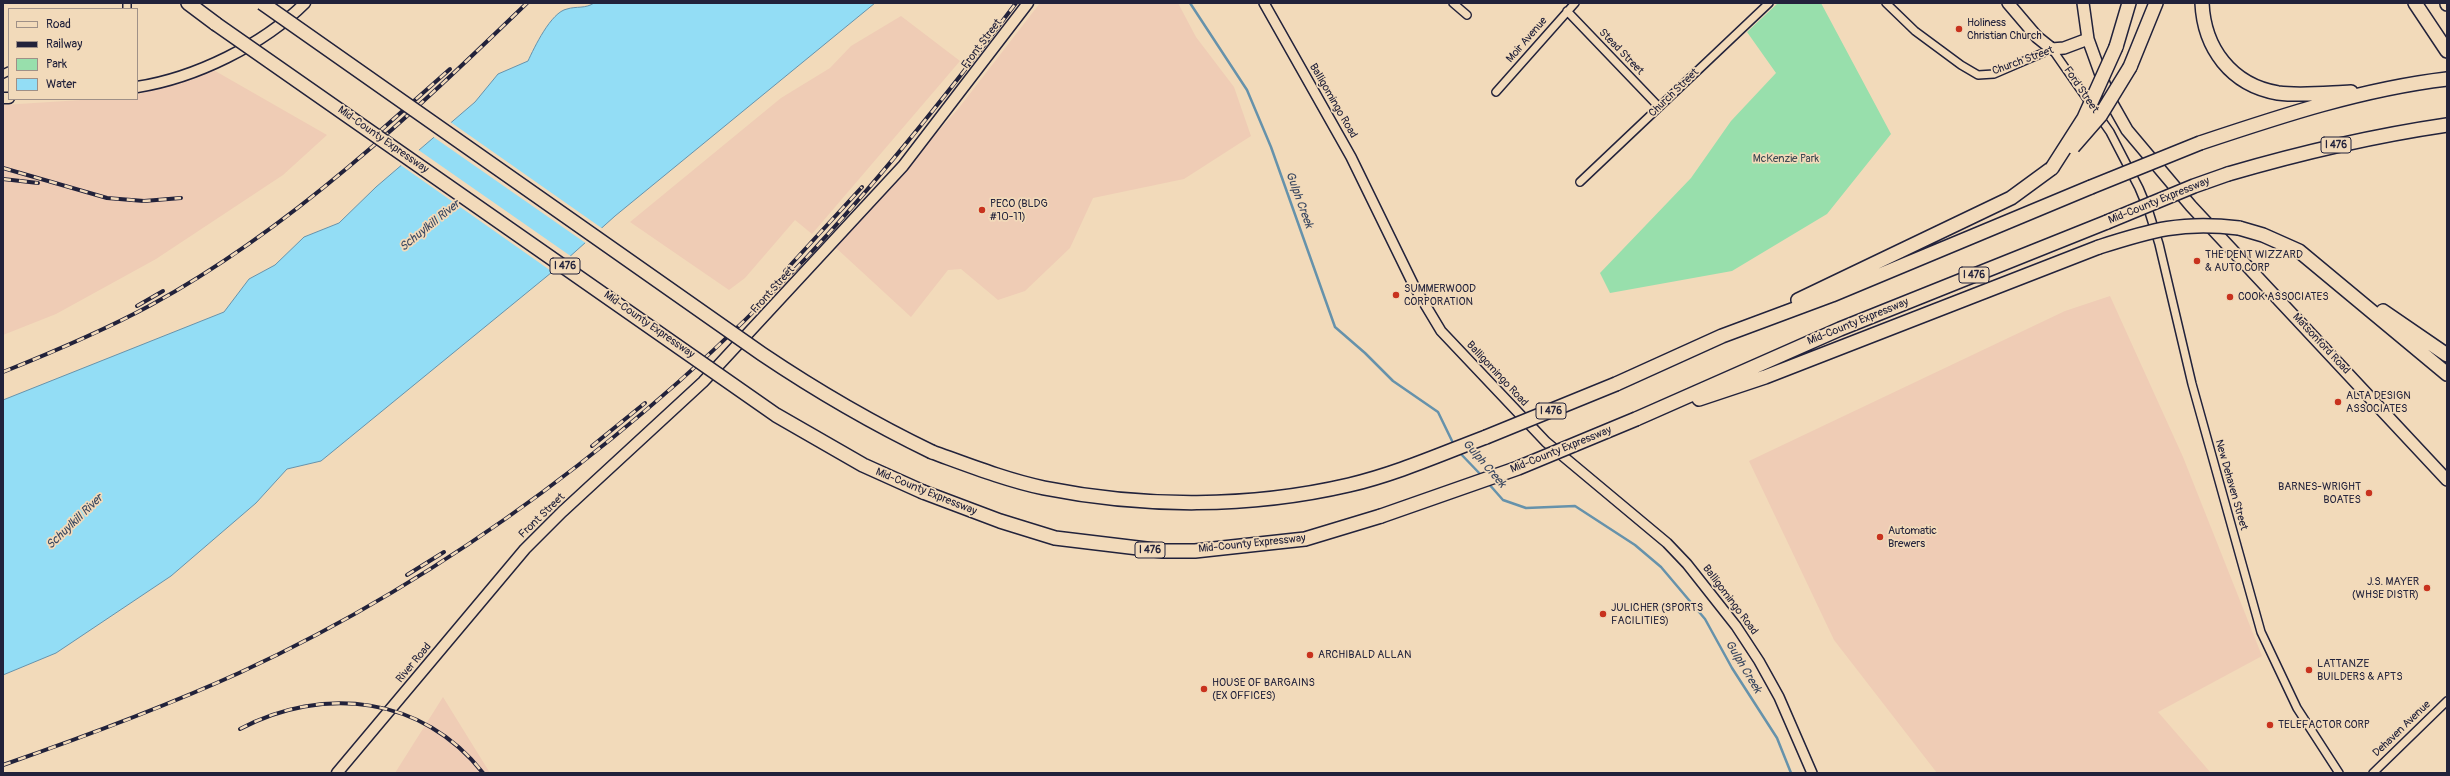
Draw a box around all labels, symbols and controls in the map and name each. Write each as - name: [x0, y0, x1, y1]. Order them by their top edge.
- legend: [8, 8, 138, 100]
- street label: Moir Avenue: [1504, 15, 1550, 65]
- place label: Holiness Christian Church: [1967, 16, 2042, 42]
- text: Road: [46, 17, 71, 32]
- street label: Front Street: [959, 17, 1005, 71]
- marker: Holiness Christian Church: [1954, 24, 1964, 34]
- street label: Stead Street: [1596, 26, 1646, 78]
- text: Railway: [46, 37, 82, 52]
- street label: Church Street: [1990, 44, 2056, 78]
- text: Park: [46, 57, 67, 72]
- street label: Balligomingo Road: [1306, 61, 1360, 141]
- street label: Ford Street: [2061, 64, 2101, 116]
- street label: Church Street: [1646, 66, 1702, 120]
- text: Water: [46, 77, 77, 92]
- street label: Mid-County Expressway: [335, 104, 431, 176]
- road number: I 476: [2321, 137, 2351, 153]
- park label: McKenzie Park: [1753, 152, 1819, 166]
- water label: Gulph Creek: [1282, 170, 1316, 230]
- street label: Mid-County Expressway: [2107, 175, 2211, 227]
- water label: Schuylkill River: [397, 197, 463, 255]
- place label: PECO (BLDG #10-11): [990, 197, 1048, 223]
- marker: PECO (BLDG #10-11): [977, 205, 987, 215]
- place label: THE DENT WIZZARD & AUTO CORP: [2205, 248, 2303, 274]
- marker: THE DENT WIZZARD & AUTO CORP: [2192, 256, 2202, 266]
- road number: I 476: [550, 258, 580, 274]
- street label: Front Street: [748, 264, 798, 316]
- road number: I 476: [1959, 267, 1989, 283]
- place label: SUMMERWOOD CORPORATION: [1404, 282, 1476, 308]
- street label: Mid-County Expressway: [601, 289, 697, 361]
- marker: SUMMERWOOD CORPORATION: [1391, 290, 1401, 300]
- place label: COOK ASSOCIATES: [2238, 290, 2329, 304]
- marker: COOK ASSOCIATES: [2225, 292, 2235, 302]
- street label: Mid-County Expressway: [1806, 296, 1910, 348]
- street label: Matsonford Road: [2290, 311, 2352, 377]
- street label: Balligomingo Road: [1463, 339, 1531, 409]
- place label: ALTA DESIGN ASSOCIATES: [2346, 389, 2411, 415]
- marker: ALTA DESIGN ASSOCIATES: [2333, 397, 2343, 407]
- road number: I 476: [1536, 403, 1566, 419]
- street label: Mid-County Expressway: [1509, 424, 1613, 476]
- water label: Gulph Creek: [1459, 437, 1509, 491]
- street label: New Dehaven Street: [2212, 438, 2250, 532]
- street label: Mid-County Expressway: [874, 466, 978, 518]
- place label: BARNES-WRIGHT BOATES: [2278, 480, 2361, 506]
- marker: BARNES-WRIGHT BOATES: [2364, 488, 2374, 498]
- water label: Schuylkill River: [44, 491, 106, 553]
- street label: Front Street: [516, 491, 568, 541]
- place label: Automatic Brewers: [1888, 524, 1937, 550]
- street label: Mid-County Expressway: [1198, 532, 1306, 556]
- marker: Automatic Brewers: [1875, 532, 1885, 542]
- road number: I 476: [1135, 542, 1165, 558]
- street label: Balligomingo Road: [1699, 562, 1761, 638]
- place label: J.S. MAYER (WHSE DISTR): [2352, 575, 2419, 601]
- marker: J.S. MAYER (WHSE DISTR): [2422, 583, 2432, 593]
- place label: JULICHER (SPORTS FACILITIES): [1611, 601, 1703, 627]
- marker: JULICHER (SPORTS FACILITIES): [1598, 609, 1608, 619]
- water label: Gulph Creek: [1722, 638, 1764, 696]
- street label: River Road: [393, 640, 435, 686]
- place label: ARCHIBALD ALLAN: [1318, 648, 1411, 662]
- marker: ARCHIBALD ALLAN: [1305, 650, 1315, 660]
- place label: LATTANZE BUILDERS & APTS: [2317, 657, 2403, 683]
- marker: LATTANZE BUILDERS & APTS: [2304, 665, 2314, 675]
- place label: HOUSE OF BARGAINS (EX OFFICES): [1212, 676, 1315, 702]
- marker: HOUSE OF BARGAINS (EX OFFICES): [1199, 684, 1209, 694]
- street label: Dehaven Avenue: [2370, 698, 2434, 760]
- place label: TELEFACTOR CORP: [2278, 718, 2370, 732]
- marker: TELEFACTOR CORP: [2265, 720, 2275, 730]

